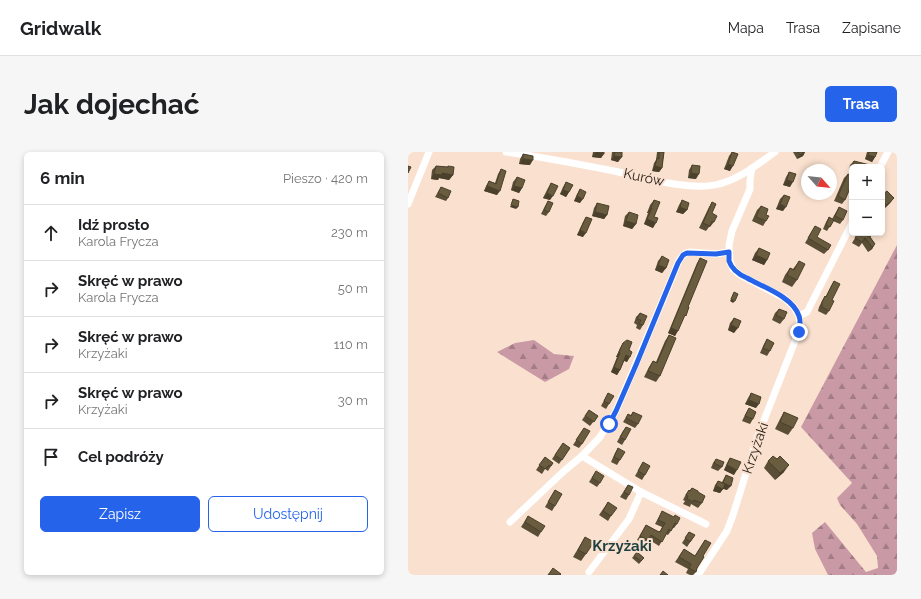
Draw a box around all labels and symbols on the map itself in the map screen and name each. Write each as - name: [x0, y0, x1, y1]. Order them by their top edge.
- north arrow: [801, 164, 837, 200]
- street label: Kurów: [622, 165, 666, 189]
- route end: [790, 323, 808, 341]
- route start: [600, 415, 618, 433]
- street label: Krzyżaki: [739, 420, 771, 476]
- district label: Krzyżaki: [592, 537, 652, 555]

